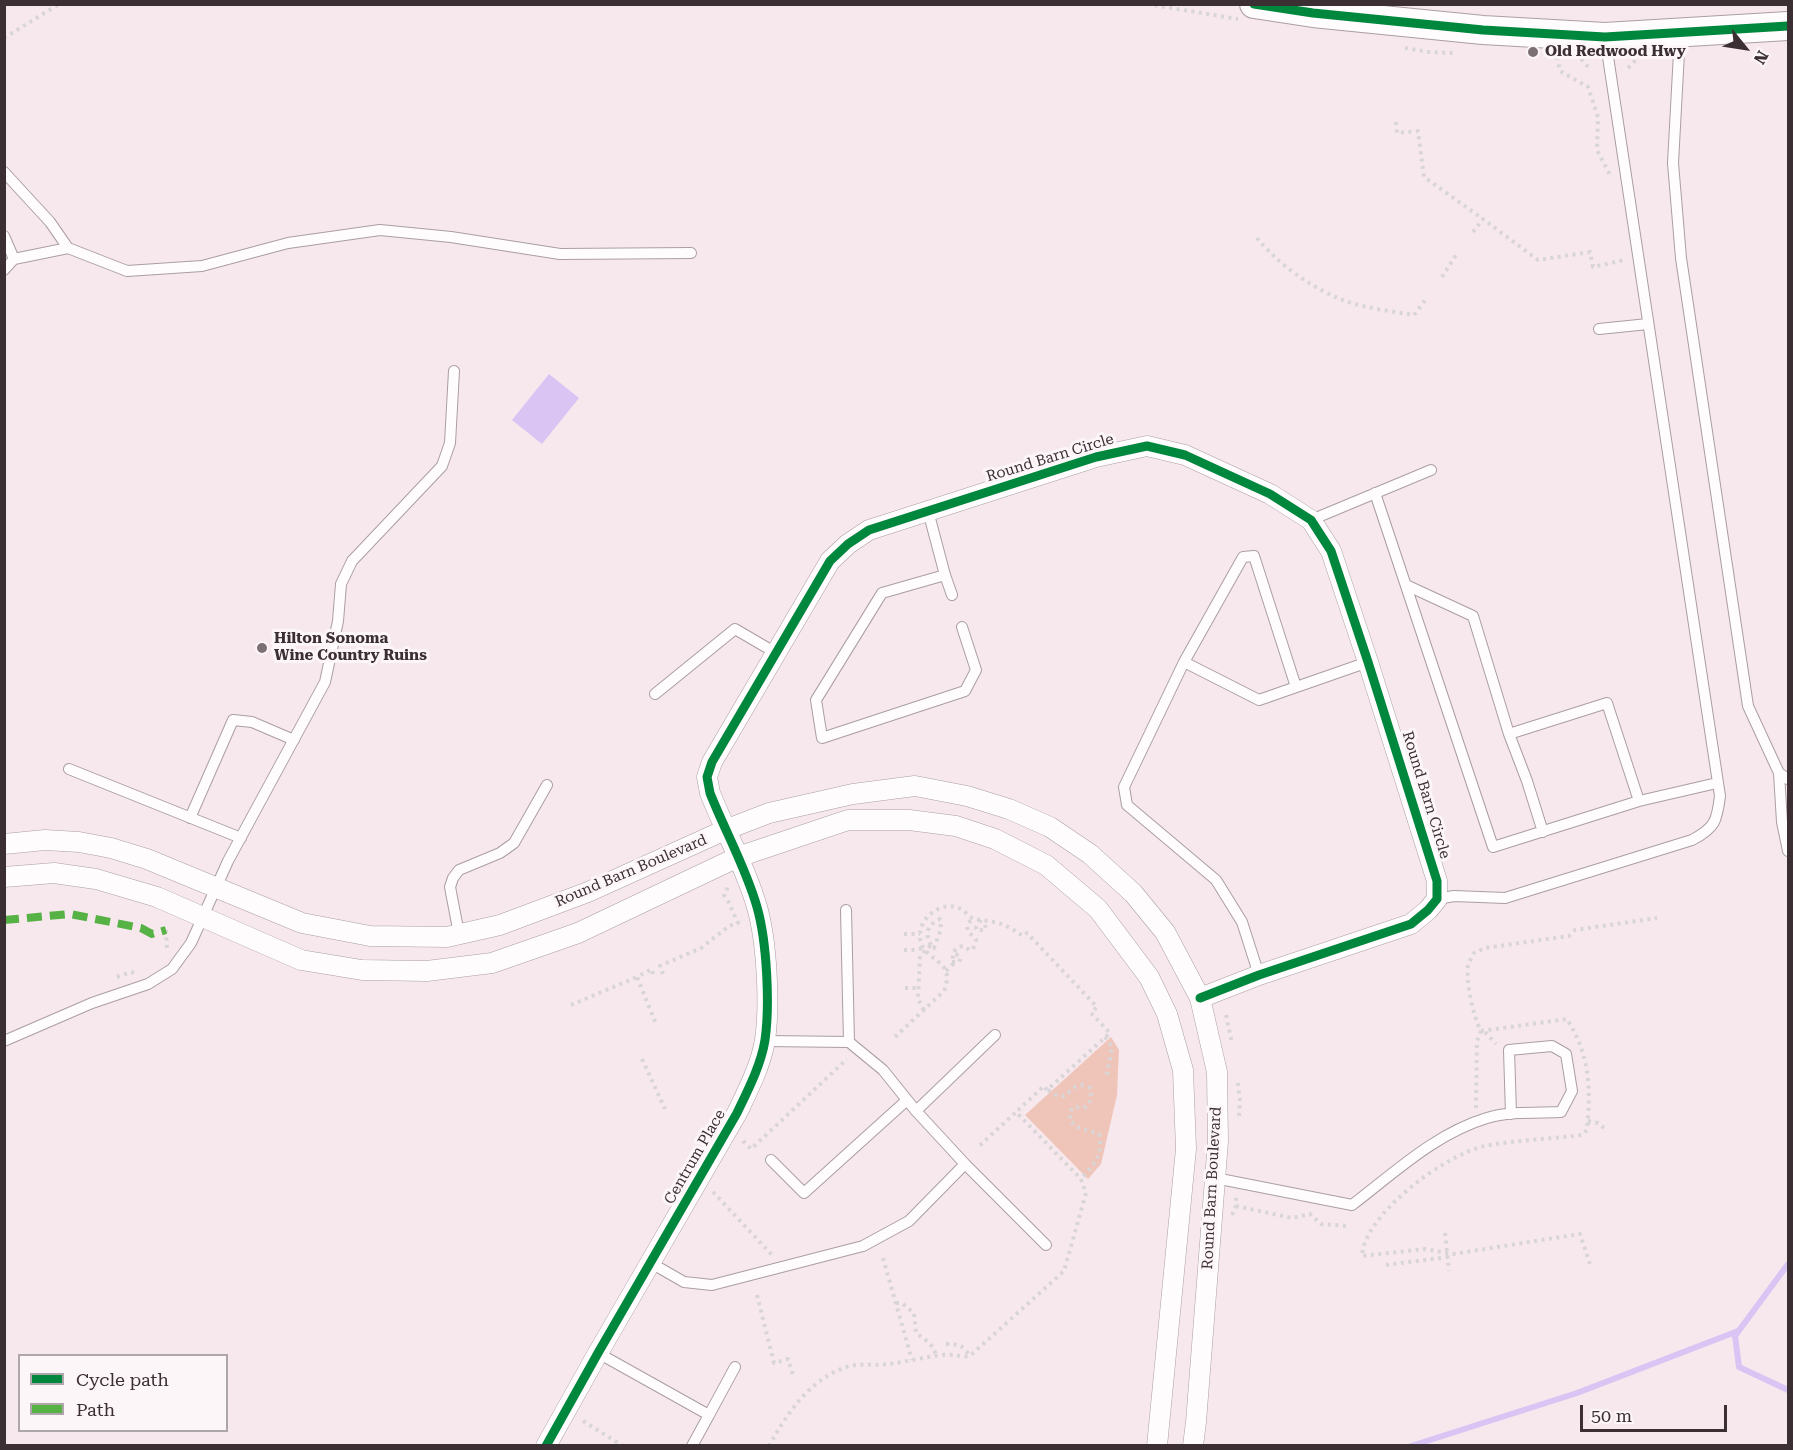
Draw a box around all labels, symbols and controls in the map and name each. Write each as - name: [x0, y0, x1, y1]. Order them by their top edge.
- north arrow: [1715, 18, 1775, 78]
- place label: Old Redwood Hwy: [1545, 43, 1686, 61]
- marker: Old Redwood Hwy: [1526, 45, 1540, 59]
- text: N: [1750, 47, 1772, 67]
- street label: Round Barn Circle: [984, 430, 1116, 486]
- place label: Hilton Sonoma Wine Country Ruins: [274, 630, 427, 665]
- marker: Hilton Sonoma Wine Country Ruins: [255, 641, 269, 655]
- street label: Round Barn Circle: [1398, 729, 1454, 861]
- street label: Round Barn Boulevard: [552, 831, 710, 911]
- street label: Round Barn Boulevard: [1199, 1106, 1225, 1270]
- street label: Centrum Place: [661, 1107, 729, 1207]
- legend: [18, 1354, 228, 1432]
- text: Cycle path: [76, 1369, 169, 1390]
- scale bar: [1583, 1393, 1730, 1431]
- text: Path: [76, 1399, 115, 1420]
- text: 50 m: [1591, 1405, 1632, 1426]

